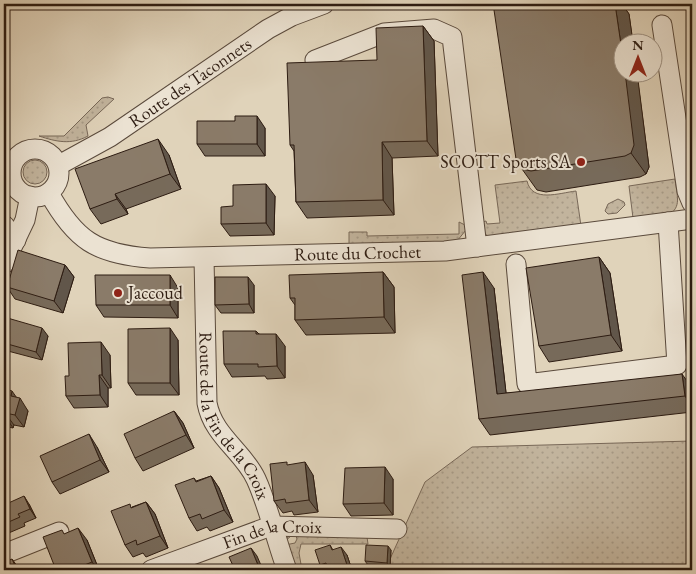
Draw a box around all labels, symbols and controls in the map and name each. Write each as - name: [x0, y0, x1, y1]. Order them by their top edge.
- street label: Route des Taconnets: [124, 32, 256, 132]
- north arrow: [614, 32, 664, 82]
- text: N: [632, 36, 644, 54]
- place label: SCOTT Sports SA: [440, 150, 572, 173]
- marker: SCOTT Sports SA: [575, 156, 587, 168]
- street label: Route du Crochet: [294, 240, 422, 266]
- place label: Jaccoud: [126, 281, 184, 304]
- marker: Jaccoud: [112, 287, 124, 299]
- street label: Route de la Fin de la Croix: [195, 332, 275, 503]
- street label: Fin de la Croix: [219, 514, 322, 554]

